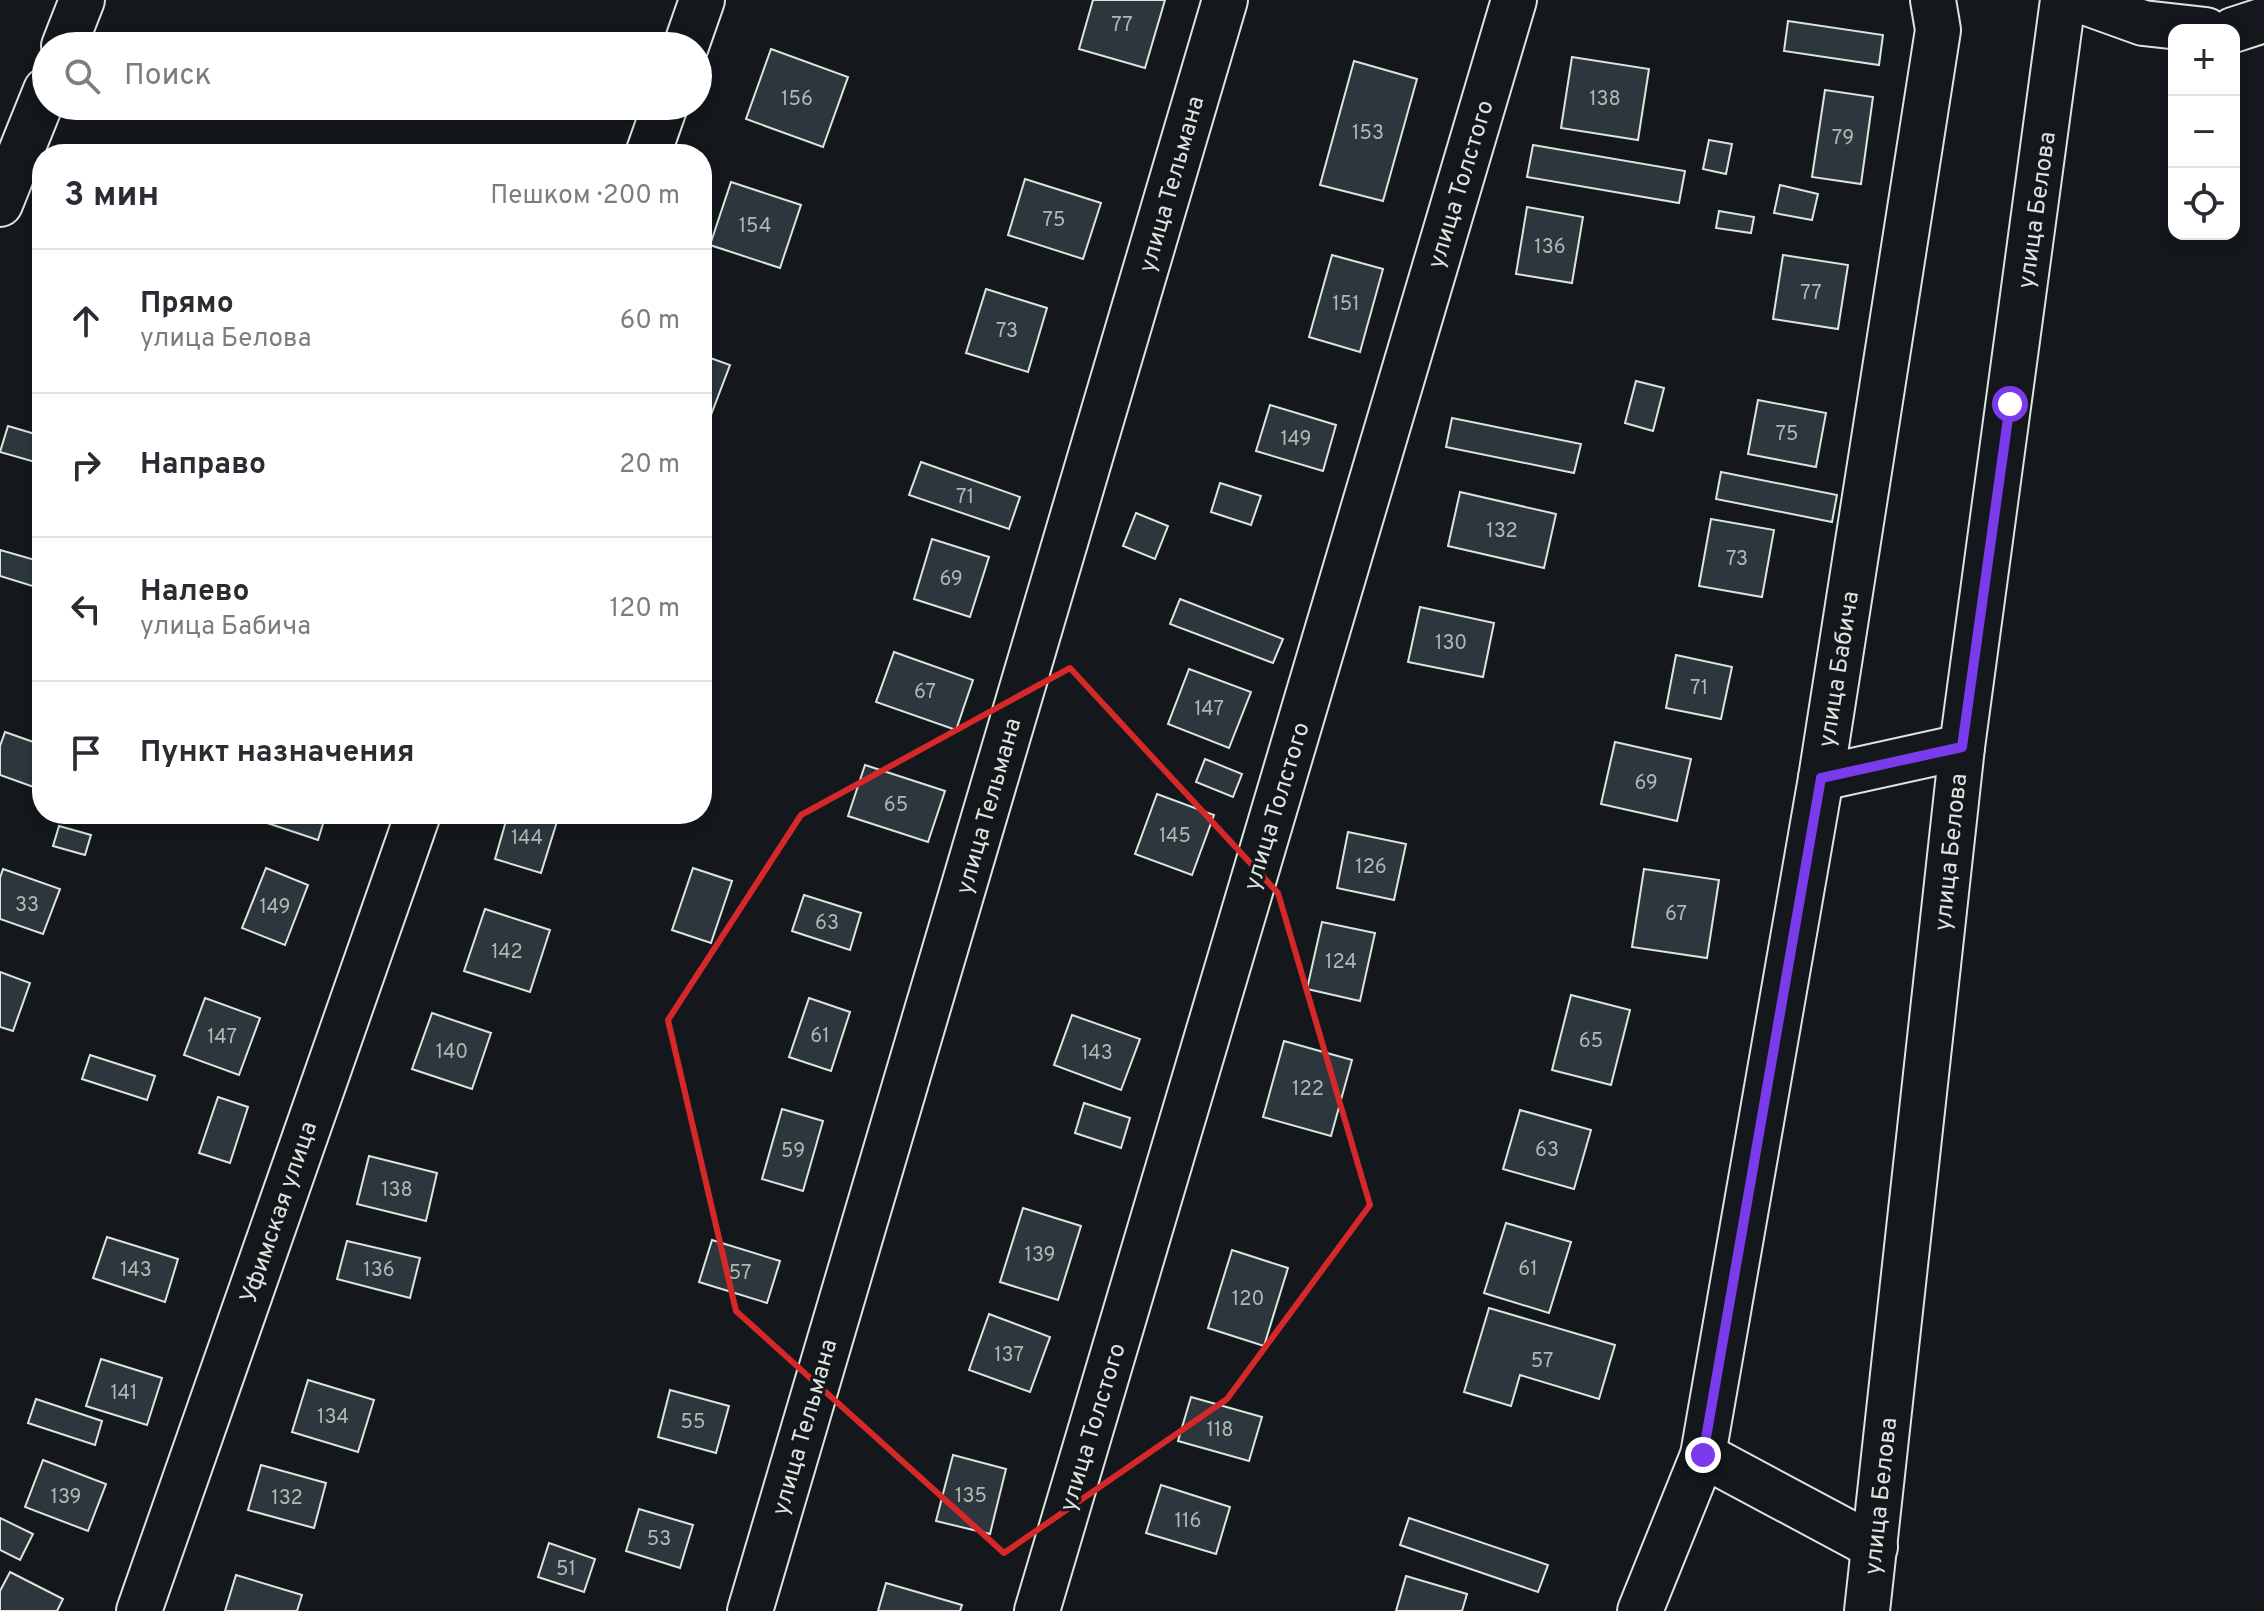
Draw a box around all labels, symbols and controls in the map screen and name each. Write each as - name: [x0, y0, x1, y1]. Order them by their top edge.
- house number: 77: [1111, 13, 1133, 39]
- map controls: [2168, 24, 2240, 240]
- button: +: [2168, 24, 2240, 96]
- search box: [32, 32, 712, 120]
- icon: search: [60, 54, 104, 98]
- text: Поиск: [124, 58, 212, 95]
- house number: 156: [781, 87, 813, 113]
- house number: 138: [1589, 87, 1621, 113]
- street label: улица Тельмана: [1133, 93, 1212, 276]
- button: −: [2168, 96, 2240, 168]
- street label: улица Толстого: [1422, 97, 1502, 272]
- house number: 153: [1352, 121, 1384, 147]
- house number: 79: [1832, 126, 1854, 152]
- street label: улица Белова: [2012, 130, 2064, 291]
- button: locate: [2168, 168, 2240, 240]
- text: 3 мин: [64, 175, 159, 218]
- text: Пешком · 200 m: [490, 180, 680, 213]
- house number: 75: [1043, 208, 1065, 234]
- house number: 154: [739, 214, 771, 240]
- house number: 136: [1534, 235, 1566, 261]
- house number: 77: [1800, 281, 1822, 307]
- text: Прямо: [140, 286, 234, 323]
- house number: 151: [1332, 292, 1360, 318]
- icon: ahead: [64, 299, 108, 343]
- text: 60 m: [620, 305, 680, 338]
- house number: 73: [996, 319, 1018, 345]
- text: улица Белова: [140, 323, 311, 356]
- route start: [1992, 386, 2028, 422]
- house number: 75: [1776, 422, 1798, 448]
- house number: 149: [1280, 427, 1312, 453]
- icon: right: [64, 443, 108, 487]
- text: Направо: [140, 447, 266, 484]
- text: 20 m: [619, 449, 680, 482]
- house number: 71: [956, 485, 974, 511]
- house number: 132: [1486, 519, 1518, 545]
- house number: 73: [1726, 547, 1748, 573]
- house number: 69: [939, 567, 963, 593]
- text: Налево: [140, 574, 249, 611]
- icon: left: [64, 587, 108, 631]
- street label: улица Бабича: [1813, 589, 1867, 750]
- text: 120 m: [610, 593, 680, 626]
- text: улица Бабича: [140, 611, 311, 644]
- house number: 130: [1435, 631, 1467, 657]
- house number: 71: [1690, 676, 1708, 702]
- house number: 67: [914, 680, 936, 706]
- house number: 147: [1194, 697, 1224, 723]
- street label: улица Тельмана: [950, 715, 1029, 898]
- street label: улица Толстого: [1238, 719, 1318, 894]
- icon: arrive: [64, 731, 108, 775]
- text: Пункт назначения: [140, 735, 414, 772]
- house number: 69: [1634, 771, 1658, 797]
- street label: улица Белова: [1929, 772, 1975, 932]
- house number: 65: [884, 793, 908, 819]
- house number: 145: [1159, 824, 1191, 850]
- house number: 144: [511, 826, 543, 852]
- house number: 126: [1355, 855, 1387, 881]
- house number: 33: [15, 893, 39, 919]
- house number: 149: [259, 895, 291, 921]
- house number: 67: [1665, 902, 1687, 928]
- house number: 63: [815, 911, 839, 937]
- house number: 142: [491, 940, 523, 966]
- house number: 124: [1325, 950, 1357, 976]
- house number: 61: [810, 1024, 830, 1050]
- house number: 147: [207, 1025, 237, 1051]
- house number: 65: [1579, 1029, 1603, 1055]
- house number: 140: [436, 1040, 468, 1066]
- house number: 143: [1081, 1041, 1113, 1067]
- house number: 122: [1292, 1077, 1324, 1103]
- street label: Уфимская улица: [235, 1118, 325, 1308]
- house number: 63: [1535, 1138, 1559, 1164]
- house number: 59: [781, 1139, 805, 1165]
- house number: 138: [381, 1178, 413, 1204]
- house number: 139: [1024, 1243, 1056, 1269]
- house number: 61: [1518, 1257, 1538, 1283]
- house number: 143: [120, 1258, 152, 1284]
- house number: 136: [363, 1258, 395, 1284]
- house number: 57: [729, 1261, 751, 1287]
- house number: 120: [1232, 1287, 1264, 1313]
- street label: улица Тельмана: [766, 1336, 845, 1519]
- street label: улица Толстого: [1054, 1340, 1134, 1515]
- house number: 137: [994, 1343, 1024, 1369]
- house number: 57: [1531, 1349, 1553, 1375]
- house number: 141: [111, 1381, 137, 1407]
- house number: 134: [317, 1405, 349, 1431]
- house number: 55: [681, 1410, 705, 1436]
- street label: улица Белова: [1859, 1416, 1905, 1576]
- house number: 118: [1206, 1418, 1234, 1444]
- route end: [1685, 1437, 1721, 1473]
- house number: 135: [955, 1484, 987, 1510]
- house number: 139: [50, 1485, 82, 1511]
- house number: 132: [271, 1486, 303, 1512]
- house number: 116: [1175, 1509, 1201, 1535]
- house number: 53: [647, 1527, 671, 1553]
- house number: 51: [556, 1557, 576, 1583]

